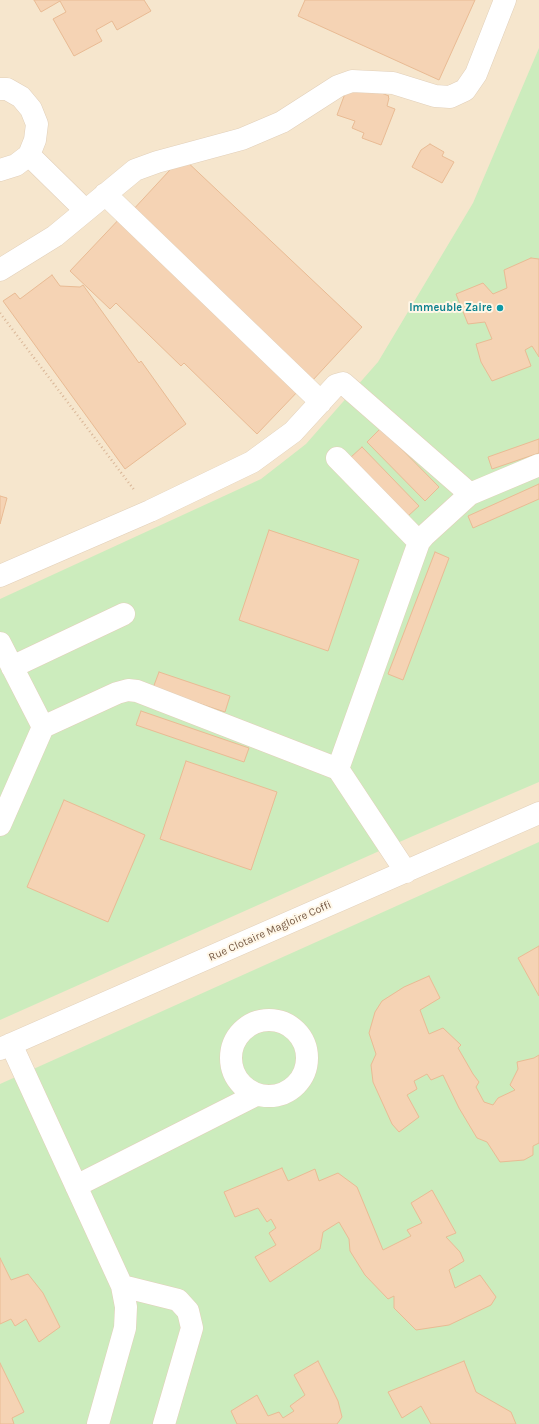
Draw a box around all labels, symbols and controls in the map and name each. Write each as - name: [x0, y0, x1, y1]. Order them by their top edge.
- place label: Immeuble Zaire: [409, 301, 492, 315]
- marker: Immeuble Zaire: [495, 303, 505, 313]
- street label: Rue Clotaire Magloire Coffi: [207, 898, 333, 964]

